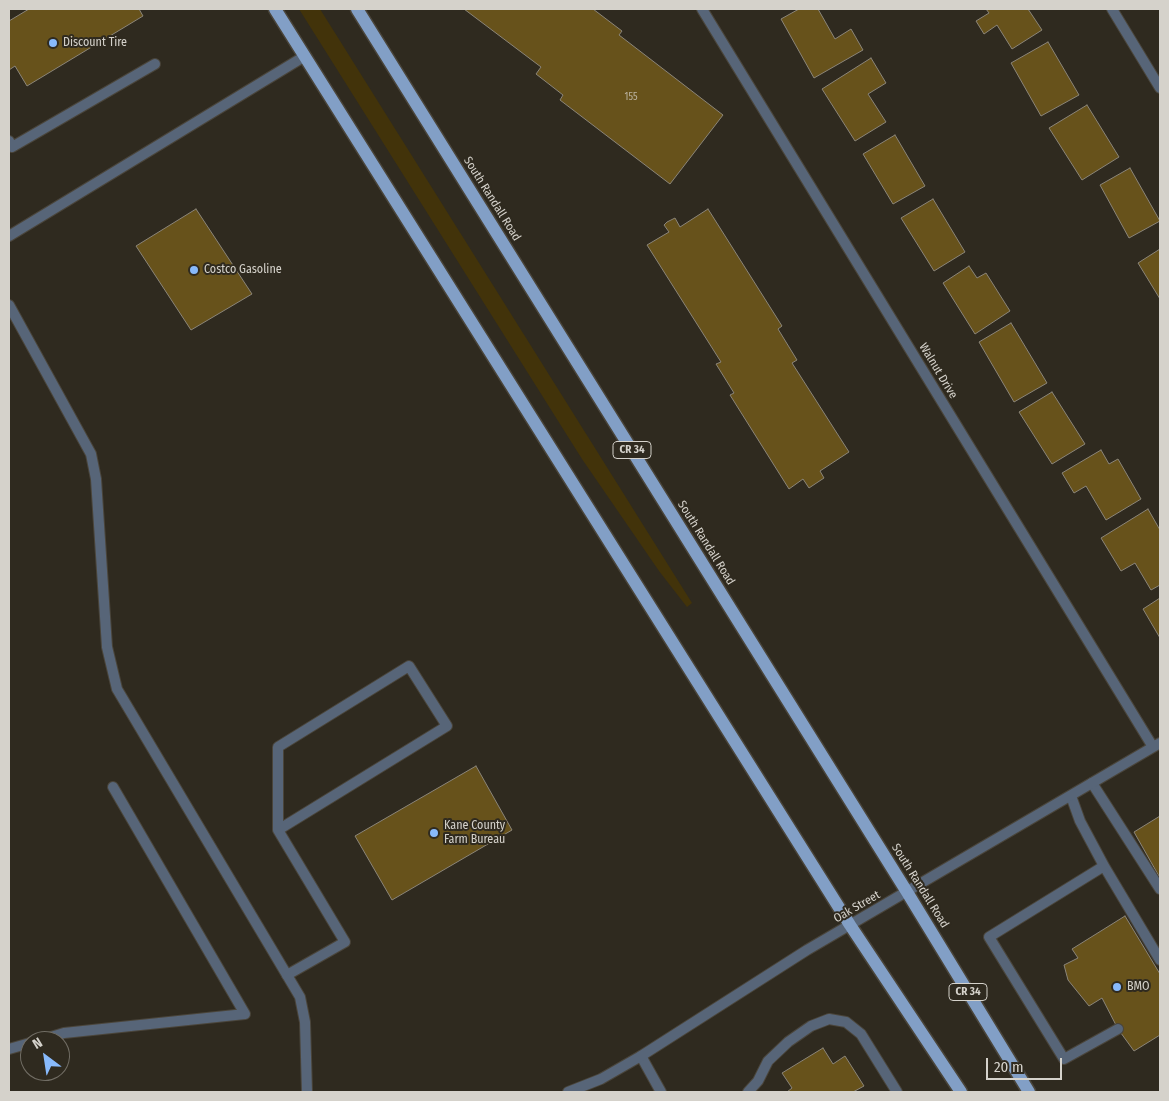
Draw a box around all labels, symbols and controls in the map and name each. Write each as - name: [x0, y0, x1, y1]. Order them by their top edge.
- place label: Discount Tire: [63, 36, 127, 50]
- marker: Discount Tire: [47, 37, 59, 49]
- house number: 155: [624, 91, 638, 103]
- street label: South Randall Road: [460, 154, 524, 244]
- place label: Costco Gasoline: [204, 263, 282, 277]
- marker: Costco Gasoline: [188, 264, 200, 276]
- street label: Walnut Drive: [916, 341, 960, 401]
- road number: CR 34: [613, 442, 651, 458]
- street label: South Randall Road: [674, 498, 738, 588]
- place label: Kane County Farm Bureau: [444, 819, 505, 847]
- marker: Kane County Farm Bureau: [428, 827, 440, 839]
- street label: South Randall Road: [888, 841, 952, 931]
- street label: Oak Street: [831, 888, 883, 926]
- place label: BMO: [1127, 980, 1150, 994]
- marker: BMO: [1111, 981, 1123, 993]
- road number: CR 34: [949, 984, 987, 1000]
- north arrow: [20, 1031, 70, 1081]
- text: N: [30, 1034, 45, 1053]
- scale bar: [989, 1048, 1065, 1080]
- text: 20 m: [994, 1058, 1024, 1076]

